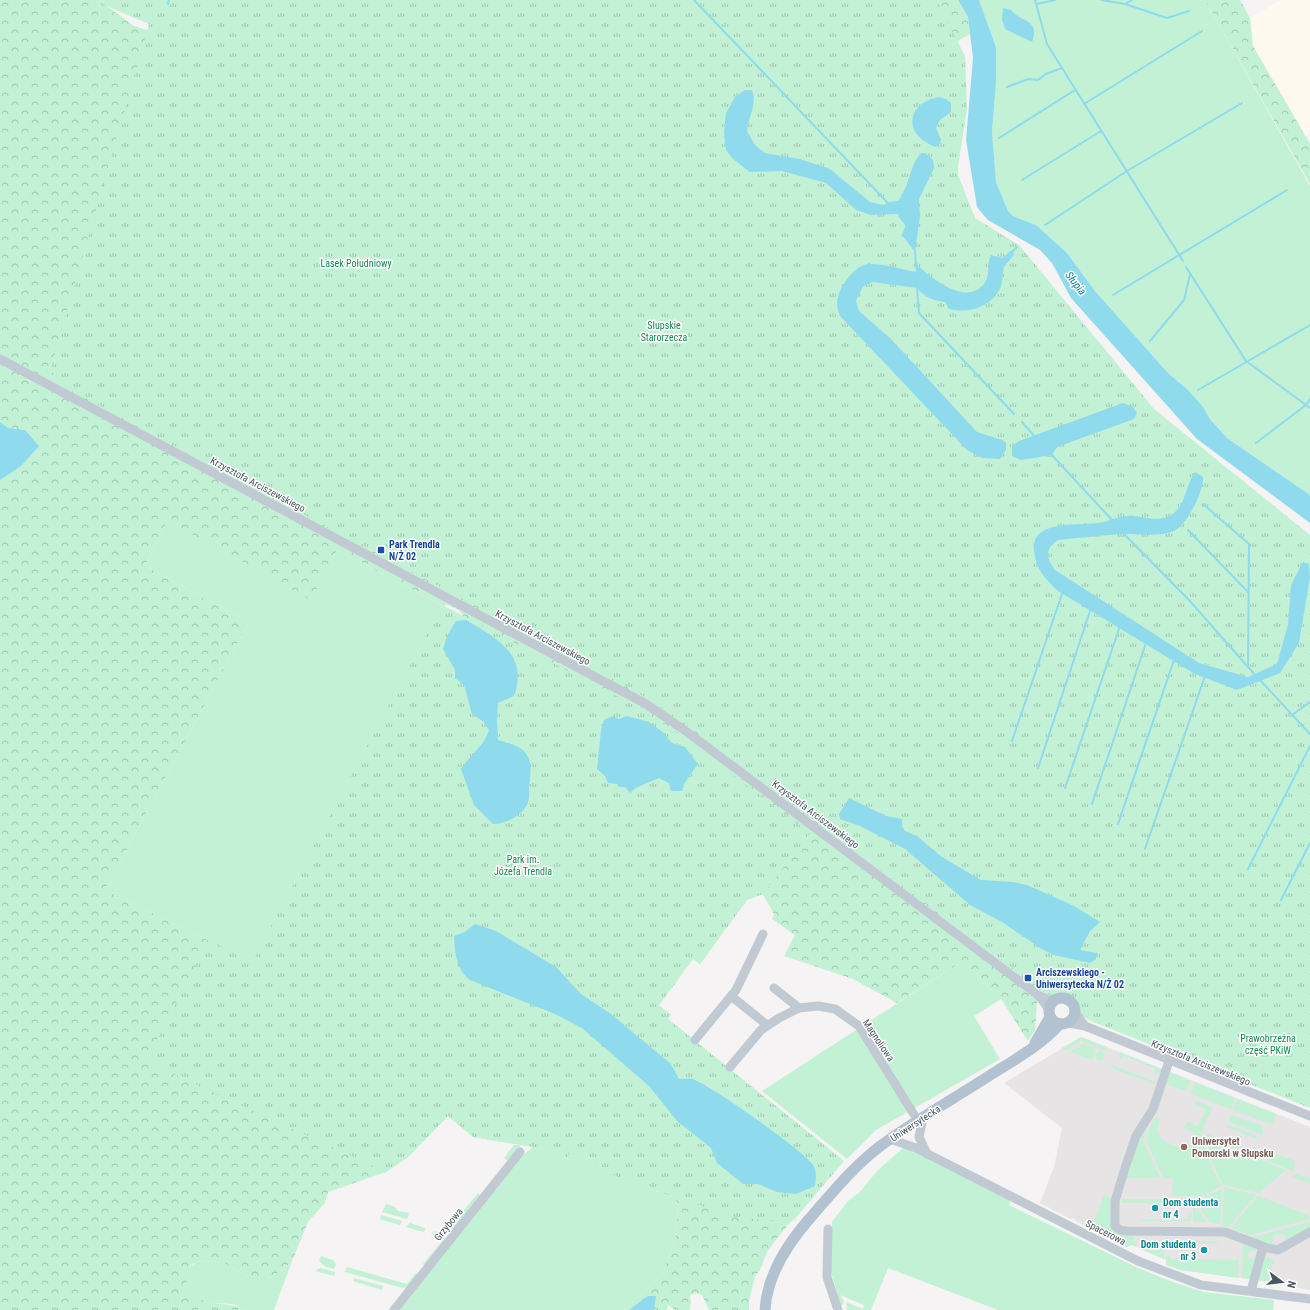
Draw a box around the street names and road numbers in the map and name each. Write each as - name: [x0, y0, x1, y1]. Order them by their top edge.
- street label: Krzysztofa Arciszewskiego: [208, 455, 307, 514]
- street label: Krzysztofa Arciszewskiego: [493, 608, 592, 667]
- street label: Krzysztofa Arciszewskiego: [770, 778, 861, 851]
- street label: Magnoliowa: [861, 1017, 897, 1063]
- street label: Krzysztofa Arciszewskiego: [1150, 1038, 1252, 1087]
- street label: Uniwersytecka: [888, 1103, 942, 1144]
- street label: Grzybowa: [432, 1206, 465, 1243]
- street label: Spacerowa: [1084, 1218, 1128, 1247]

